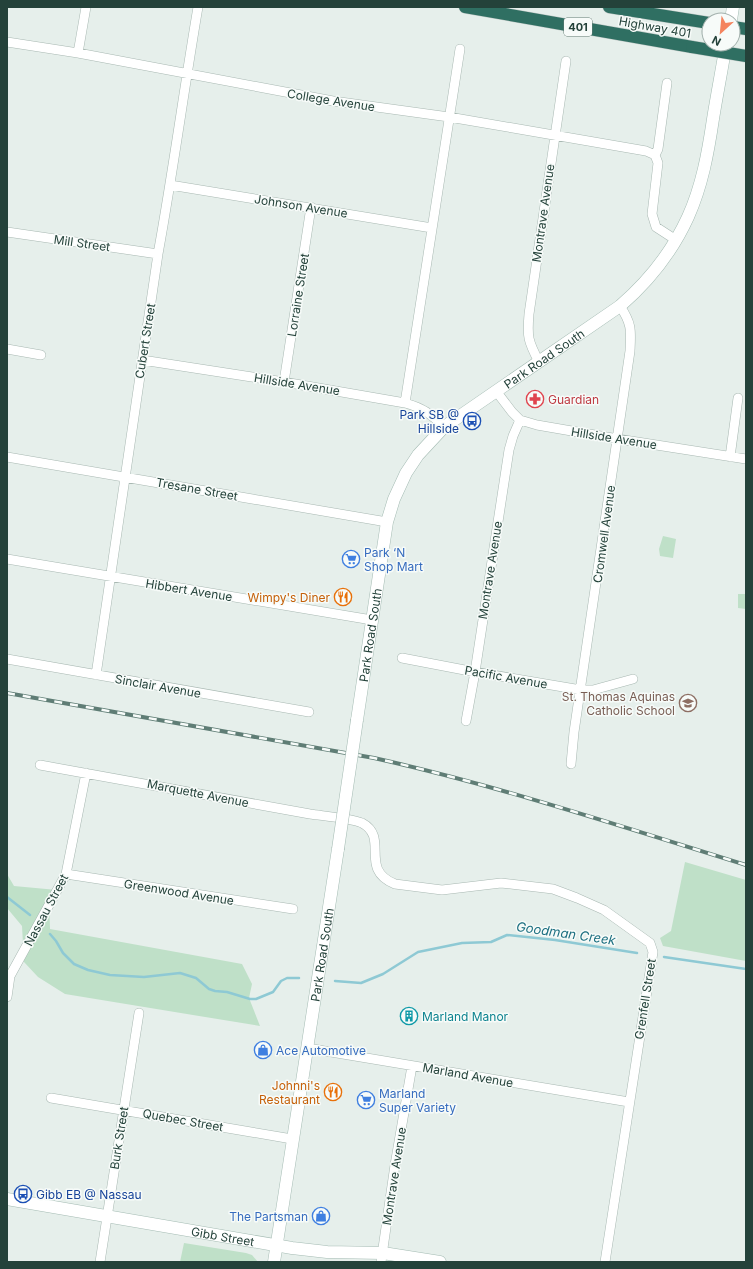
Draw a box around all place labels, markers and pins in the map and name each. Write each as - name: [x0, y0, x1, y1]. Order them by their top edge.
- pharmacy icon: Guardian: [525, 389, 545, 409]
- place label: Guardian: [548, 392, 599, 407]
- place label: Park SB @ Hillside: [399, 407, 459, 436]
- bus stop icon: Park SB @ Hillside: [462, 411, 482, 431]
- place label: Park ‘N Shop Mart: [364, 545, 423, 574]
- supermarket icon: Park ‘N Shop Mart: [341, 549, 361, 569]
- restaurant icon: Wimpy's Diner: [333, 587, 353, 607]
- place label: Wimpy's Diner: [247, 590, 330, 605]
- place label: St. Thomas Aquinas Catholic School: [562, 689, 675, 718]
- school or university icon: St. Thomas Aquinas Catholic School: [678, 693, 698, 713]
- building icon: Marland Manor: [399, 1006, 419, 1026]
- place label: Marland Manor: [422, 1009, 509, 1024]
- shop icon: Ace Automotive: [253, 1040, 273, 1060]
- place label: Ace Automotive: [276, 1043, 366, 1058]
- place label: Johnni's Restaurant: [259, 1078, 320, 1107]
- restaurant icon: Johnni's Restaurant: [323, 1082, 343, 1102]
- place label: Marland Super Variety: [379, 1086, 456, 1115]
- supermarket icon: Marland Super Variety: [356, 1090, 376, 1110]
- bus stop icon: Gibb EB @ Nassau: [13, 1184, 33, 1204]
- place label: Gibb EB @ Nassau: [36, 1187, 142, 1202]
- shop icon: The Partsman: [311, 1206, 331, 1226]
- place label: The Partsman: [229, 1209, 308, 1224]

